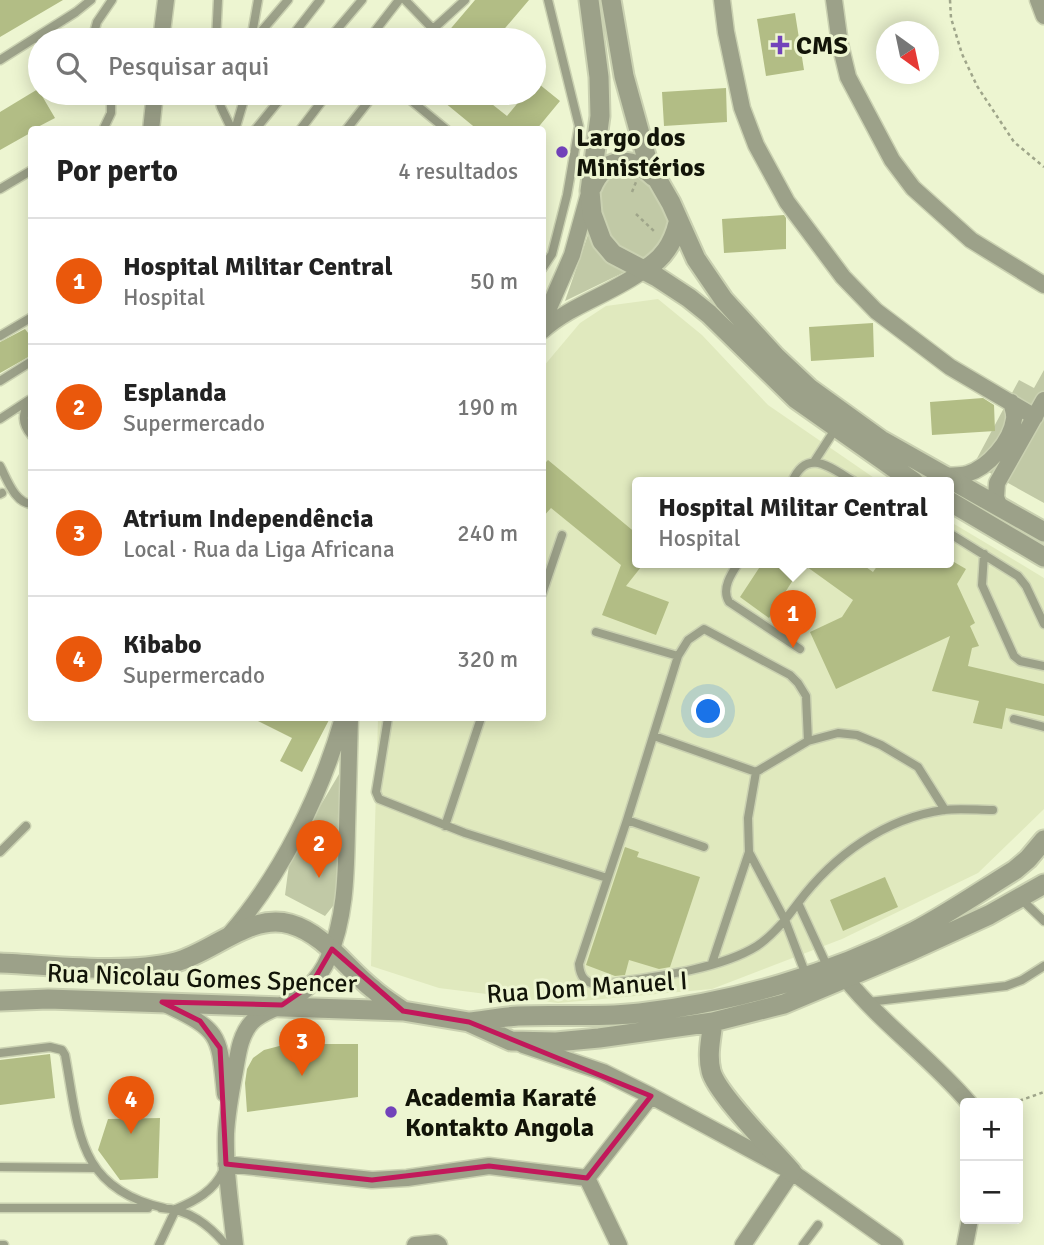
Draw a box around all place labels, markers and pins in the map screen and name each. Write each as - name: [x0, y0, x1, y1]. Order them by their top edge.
- place label: CMS: [796, 30, 848, 62]
- marker: CMS: [770, 35, 790, 55]
- place label: Largo dos Ministérios: [576, 122, 705, 184]
- marker: Largo dos Ministérios: [554, 144, 570, 160]
- pin: 1: [770, 590, 816, 648]
- pin: 2: [296, 820, 342, 878]
- pin: 3: [279, 1018, 325, 1076]
- pin: 4: [108, 1076, 154, 1134]
- place label: Academia Karaté Kontakto Angola: [405, 1082, 597, 1144]
- marker: Academia Karaté Kontakto Angola: [383, 1104, 399, 1120]

